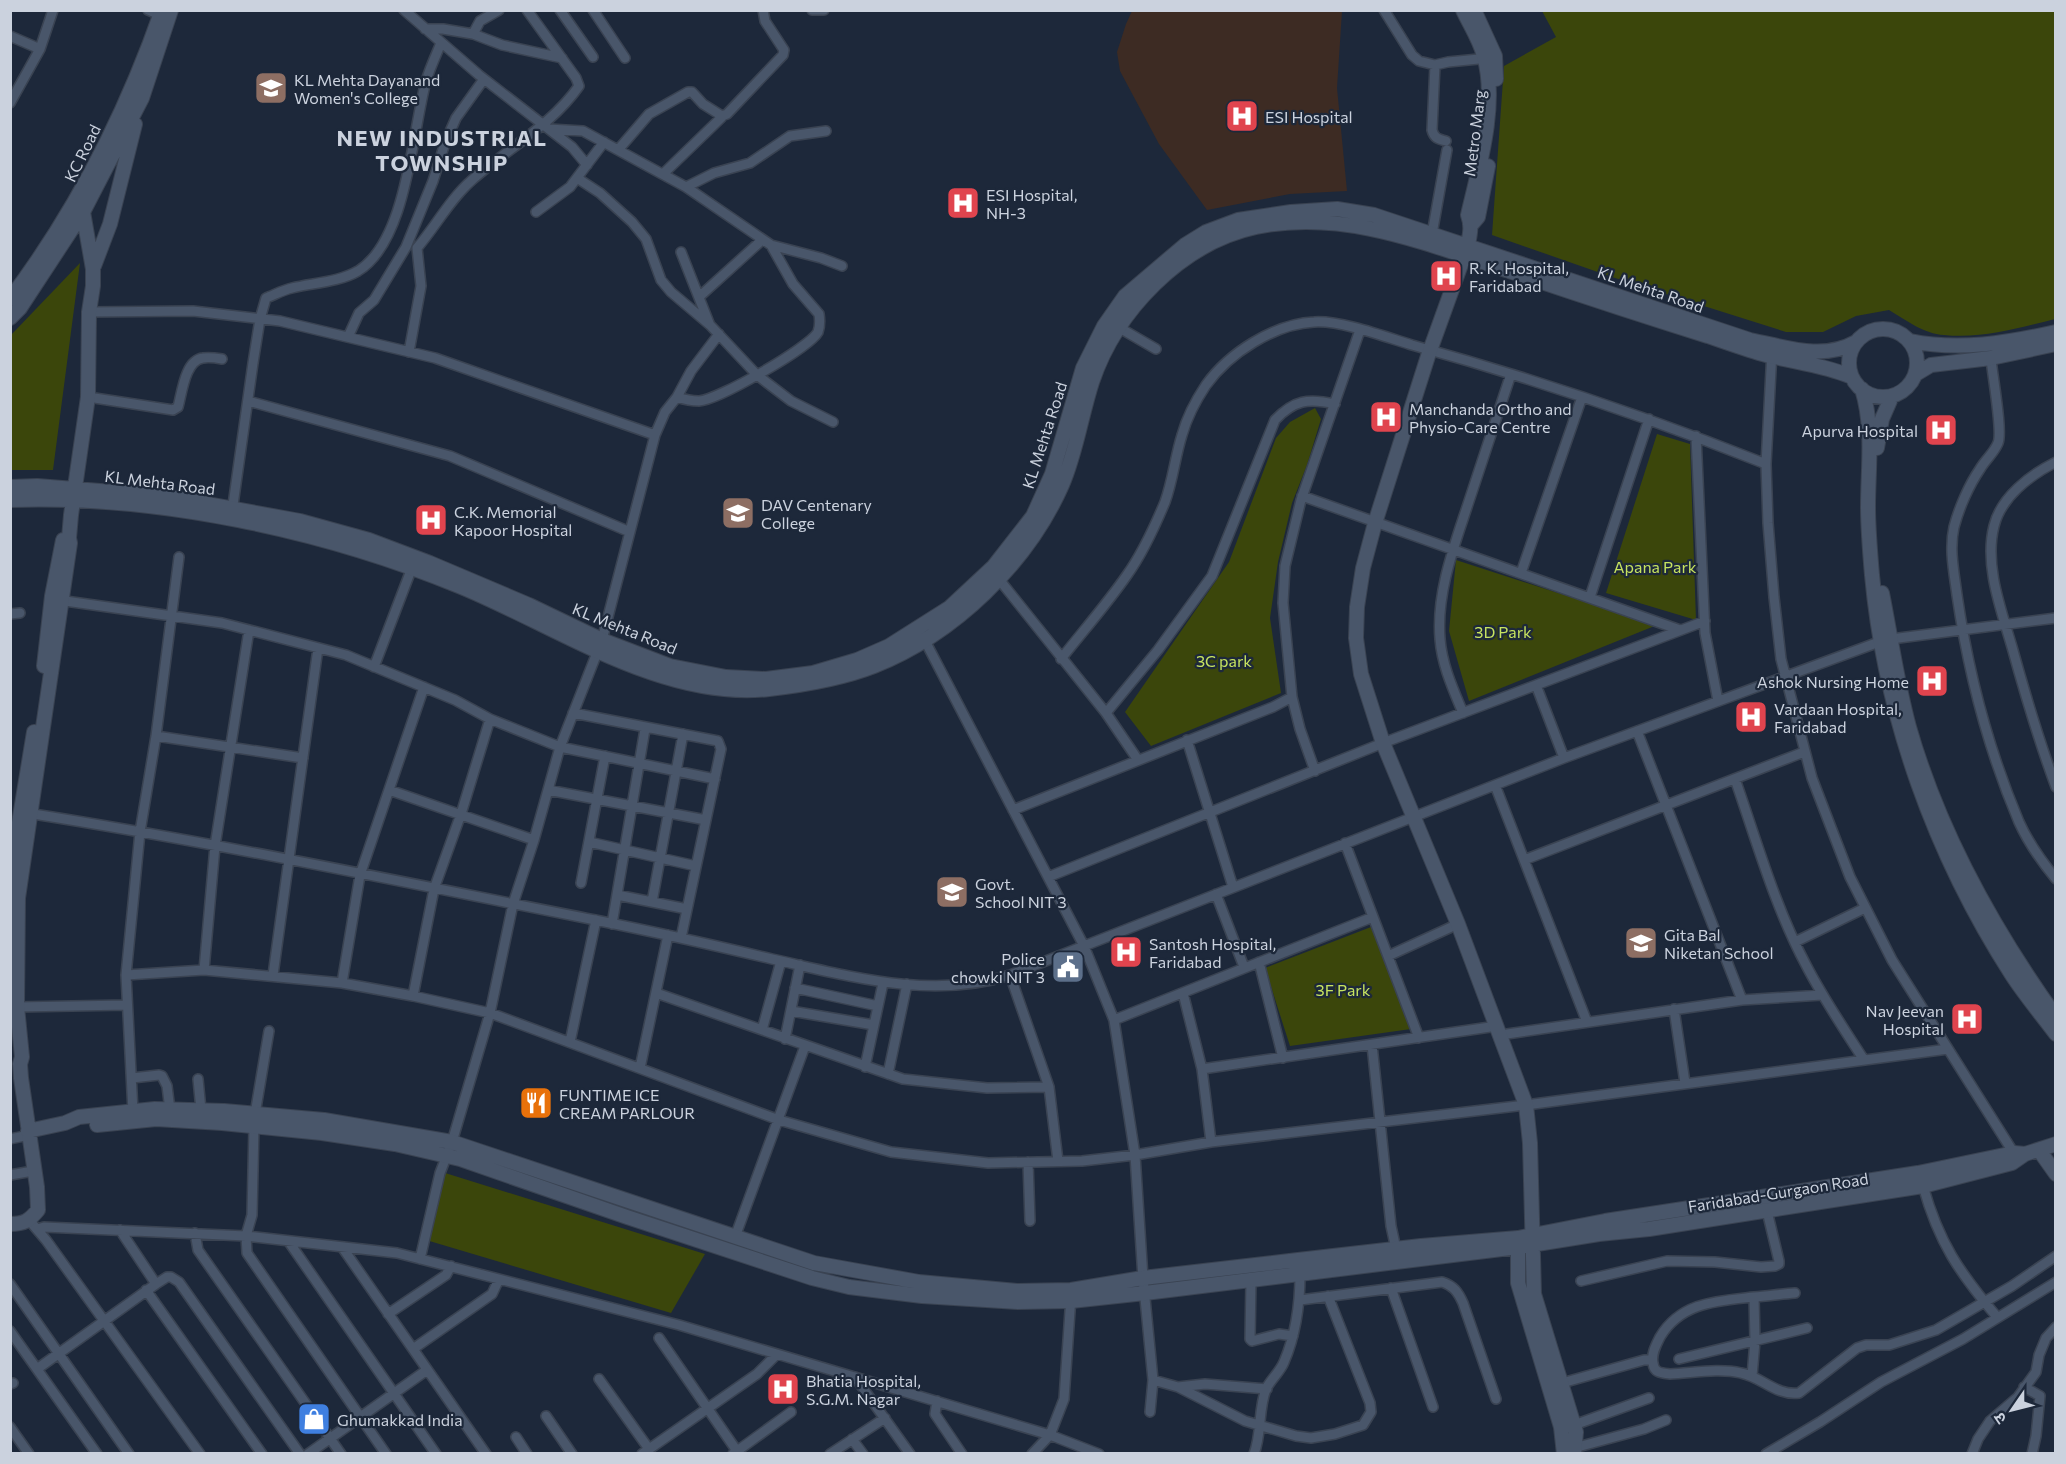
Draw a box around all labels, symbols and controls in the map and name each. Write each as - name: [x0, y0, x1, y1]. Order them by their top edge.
- school or university icon: KL Mehta Dayanand Women's College: [253, 70, 289, 106]
- place label: KL Mehta Dayanand Women's College: [294, 70, 440, 107]
- street label: Metro Marg: [1459, 88, 1489, 178]
- hospital icon: ESI Hospital: [1224, 98, 1260, 134]
- place label: ESI Hospital: [1265, 107, 1353, 126]
- street label: KC Road: [60, 121, 104, 185]
- district label: NEW INDUSTRIAL TOWNSHIP: [336, 124, 548, 176]
- hospital icon: ESI Hospital, NH-3: [945, 185, 981, 221]
- place label: ESI Hospital, NH-3: [986, 185, 1077, 222]
- hospital icon: R. K. Hospital, Faridabad: [1428, 258, 1464, 294]
- place label: R. K. Hospital, Faridabad: [1469, 258, 1569, 295]
- street label: KL Mehta Road: [1595, 262, 1707, 316]
- street label: KL Mehta Road: [1018, 379, 1070, 491]
- hospital icon: Manchanda Ortho and Physio-Care Centre: [1368, 399, 1404, 435]
- place label: Manchanda Ortho and Physio-Care Centre: [1409, 399, 1572, 436]
- hospital icon: Apurva Hospital: [1923, 412, 1959, 448]
- place label: Apurva Hospital: [1801, 421, 1918, 440]
- street label: KL Mehta Road: [104, 466, 216, 498]
- school or university icon: DAV Centenary College: [720, 495, 756, 531]
- place label: DAV Centenary College: [761, 495, 872, 532]
- hospital icon: C.K. Memorial Kapoor Hospital: [413, 502, 449, 538]
- place label: C.K. Memorial Kapoor Hospital: [454, 502, 572, 539]
- park label: Apana Park: [1614, 557, 1697, 576]
- street label: KL Mehta Road: [570, 598, 680, 658]
- park label: 3D Park: [1474, 622, 1532, 641]
- park label: 3C park: [1196, 651, 1252, 670]
- hospital icon: Ashok Nursing Home: [1914, 663, 1950, 699]
- place label: Ashok Nursing Home: [1757, 672, 1909, 691]
- hospital icon: Vardaan Hospital, Faridabad: [1733, 699, 1769, 735]
- place label: Vardaan Hospital, Faridabad: [1774, 699, 1902, 736]
- school or university icon: Govt. School NIT 3: [934, 874, 970, 910]
- place label: Govt. School NIT 3: [975, 874, 1067, 911]
- school or university icon: Gita Bal Niketan School: [1623, 925, 1659, 961]
- place label: Gita Bal Niketan School: [1664, 925, 1774, 962]
- hospital icon: Santosh Hospital, Faridabad: [1108, 934, 1144, 970]
- place label: Santosh Hospital, Faridabad: [1149, 934, 1276, 971]
- place label: Police chowki NIT 3: [951, 949, 1045, 986]
- public building icon: Police chowki NIT 3: [1050, 949, 1086, 985]
- park label: 3F Park: [1316, 980, 1371, 999]
- place label: Nav Jeevan Hospital: [1866, 1001, 1944, 1038]
- hospital icon: Nav Jeevan Hospital: [1949, 1001, 1985, 1037]
- restaurant icon: FUNTIME ICE CREAM PARLOUR: [518, 1085, 554, 1121]
- place label: FUNTIME ICE CREAM PARLOUR: [559, 1085, 695, 1122]
- street label: Faridabad-Gurgaon Road: [1686, 1168, 1870, 1216]
- hospital icon: Bhatia Hospital, S.G.M. Nagar: [765, 1371, 801, 1407]
- place label: Bhatia Hospital, S.G.M. Nagar: [806, 1371, 921, 1408]
- north arrow: [1982, 1380, 2042, 1440]
- shop icon: Ghumakkad India: [296, 1401, 332, 1437]
- text: उ: [1988, 1409, 2010, 1428]
- place label: Ghumakkad India: [337, 1410, 463, 1429]

